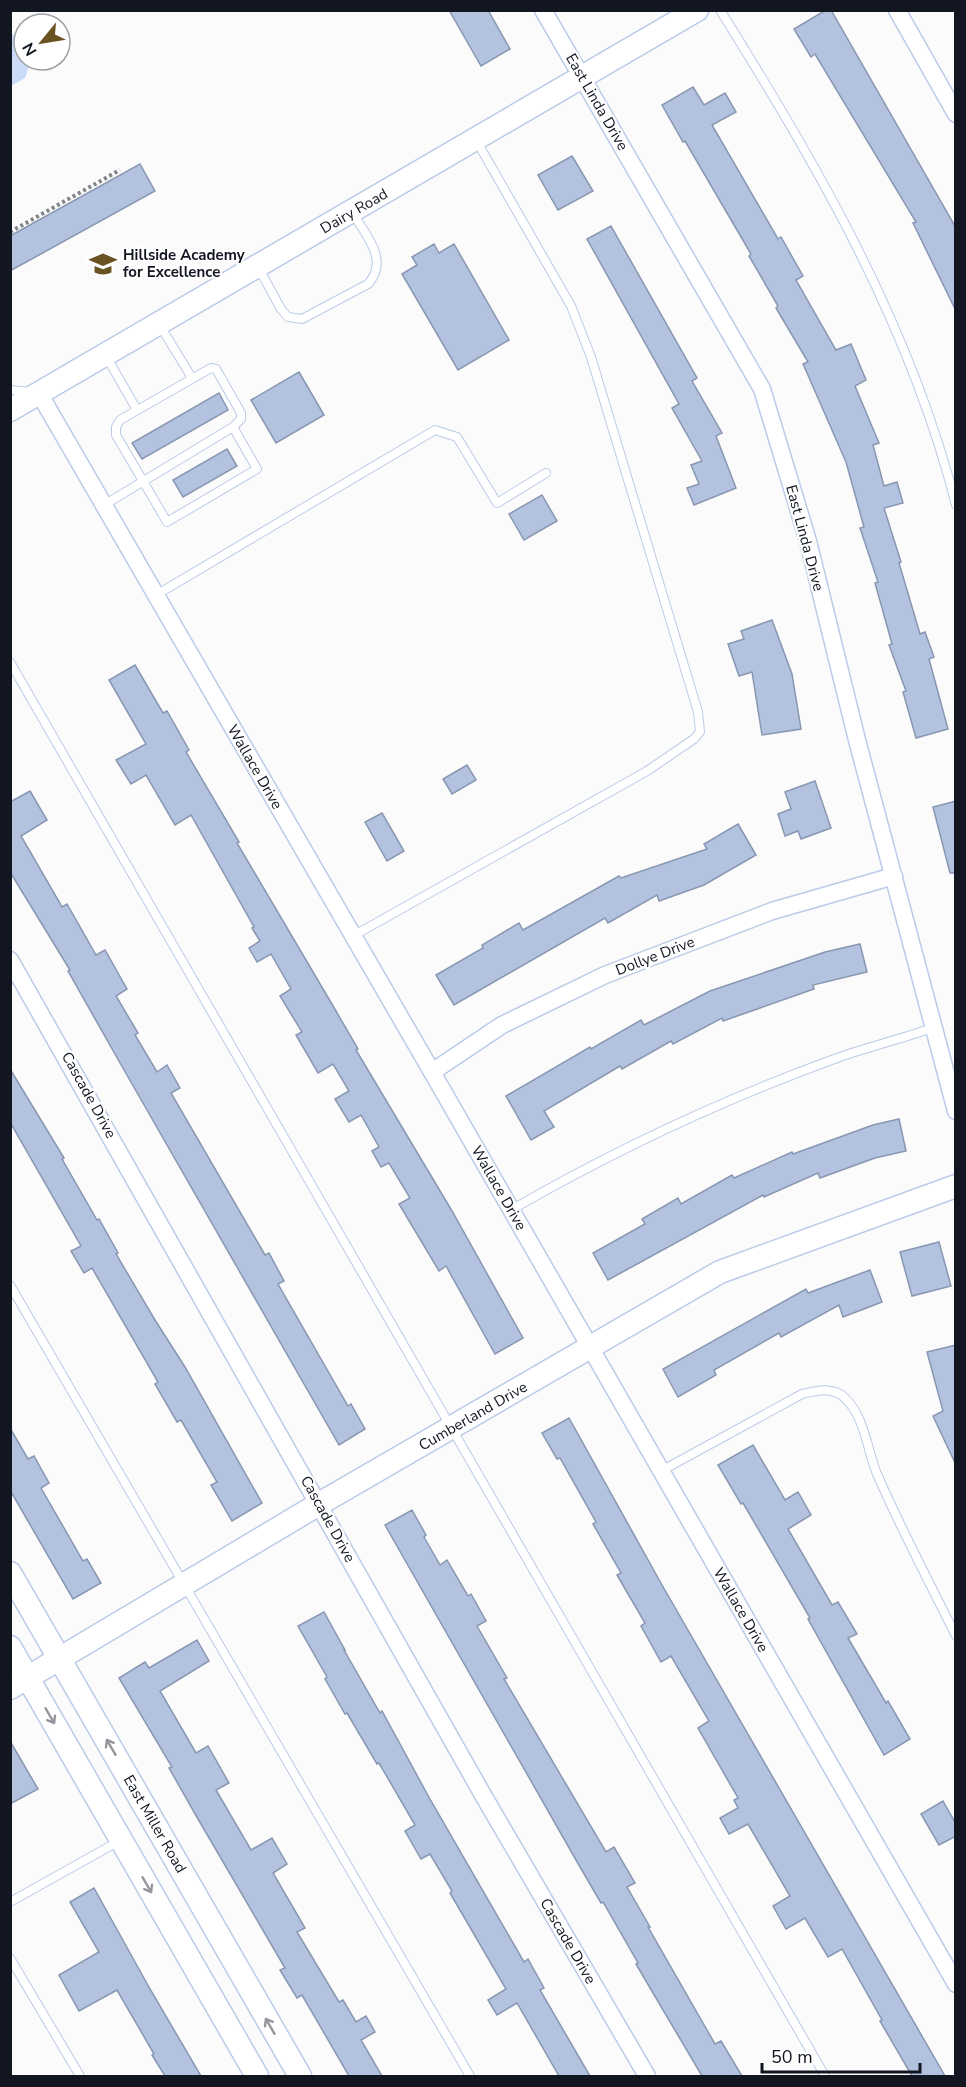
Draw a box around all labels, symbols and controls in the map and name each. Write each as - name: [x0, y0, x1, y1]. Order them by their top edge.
- north arrow: [12, 12, 72, 72]
- text: N: [17, 38, 42, 60]
- street label: East Linda Drive: [561, 50, 633, 154]
- street label: Dairy Road: [317, 184, 391, 238]
- place label: Hillside Academy for Excellence: [123, 245, 245, 282]
- school or university icon: Hillside Academy for Excellence: [88, 249, 118, 279]
- street label: East Linda Drive: [781, 483, 829, 593]
- street label: Wallace Drive: [223, 721, 287, 813]
- street label: Dollye Drive: [613, 932, 697, 980]
- street label: Cascade Drive: [57, 1048, 121, 1142]
- street label: Wallace Drive: [467, 1142, 531, 1234]
- street label: Cumberland Drive: [415, 1377, 531, 1455]
- street label: Cascade Drive: [296, 1472, 360, 1566]
- street label: Wallace Drive: [709, 1564, 773, 1656]
- one-way arrow: [44, 1707, 56, 1724]
- one-way arrow: [105, 1739, 117, 1756]
- street label: East Miller Road: [119, 1771, 191, 1877]
- one-way arrow: [141, 1876, 153, 1893]
- street label: Cascade Drive: [535, 1894, 601, 1988]
- one-way arrow: [264, 2018, 276, 2035]
- scale bar: [762, 2036, 920, 2074]
- text: 50 m: [771, 2045, 813, 2069]

